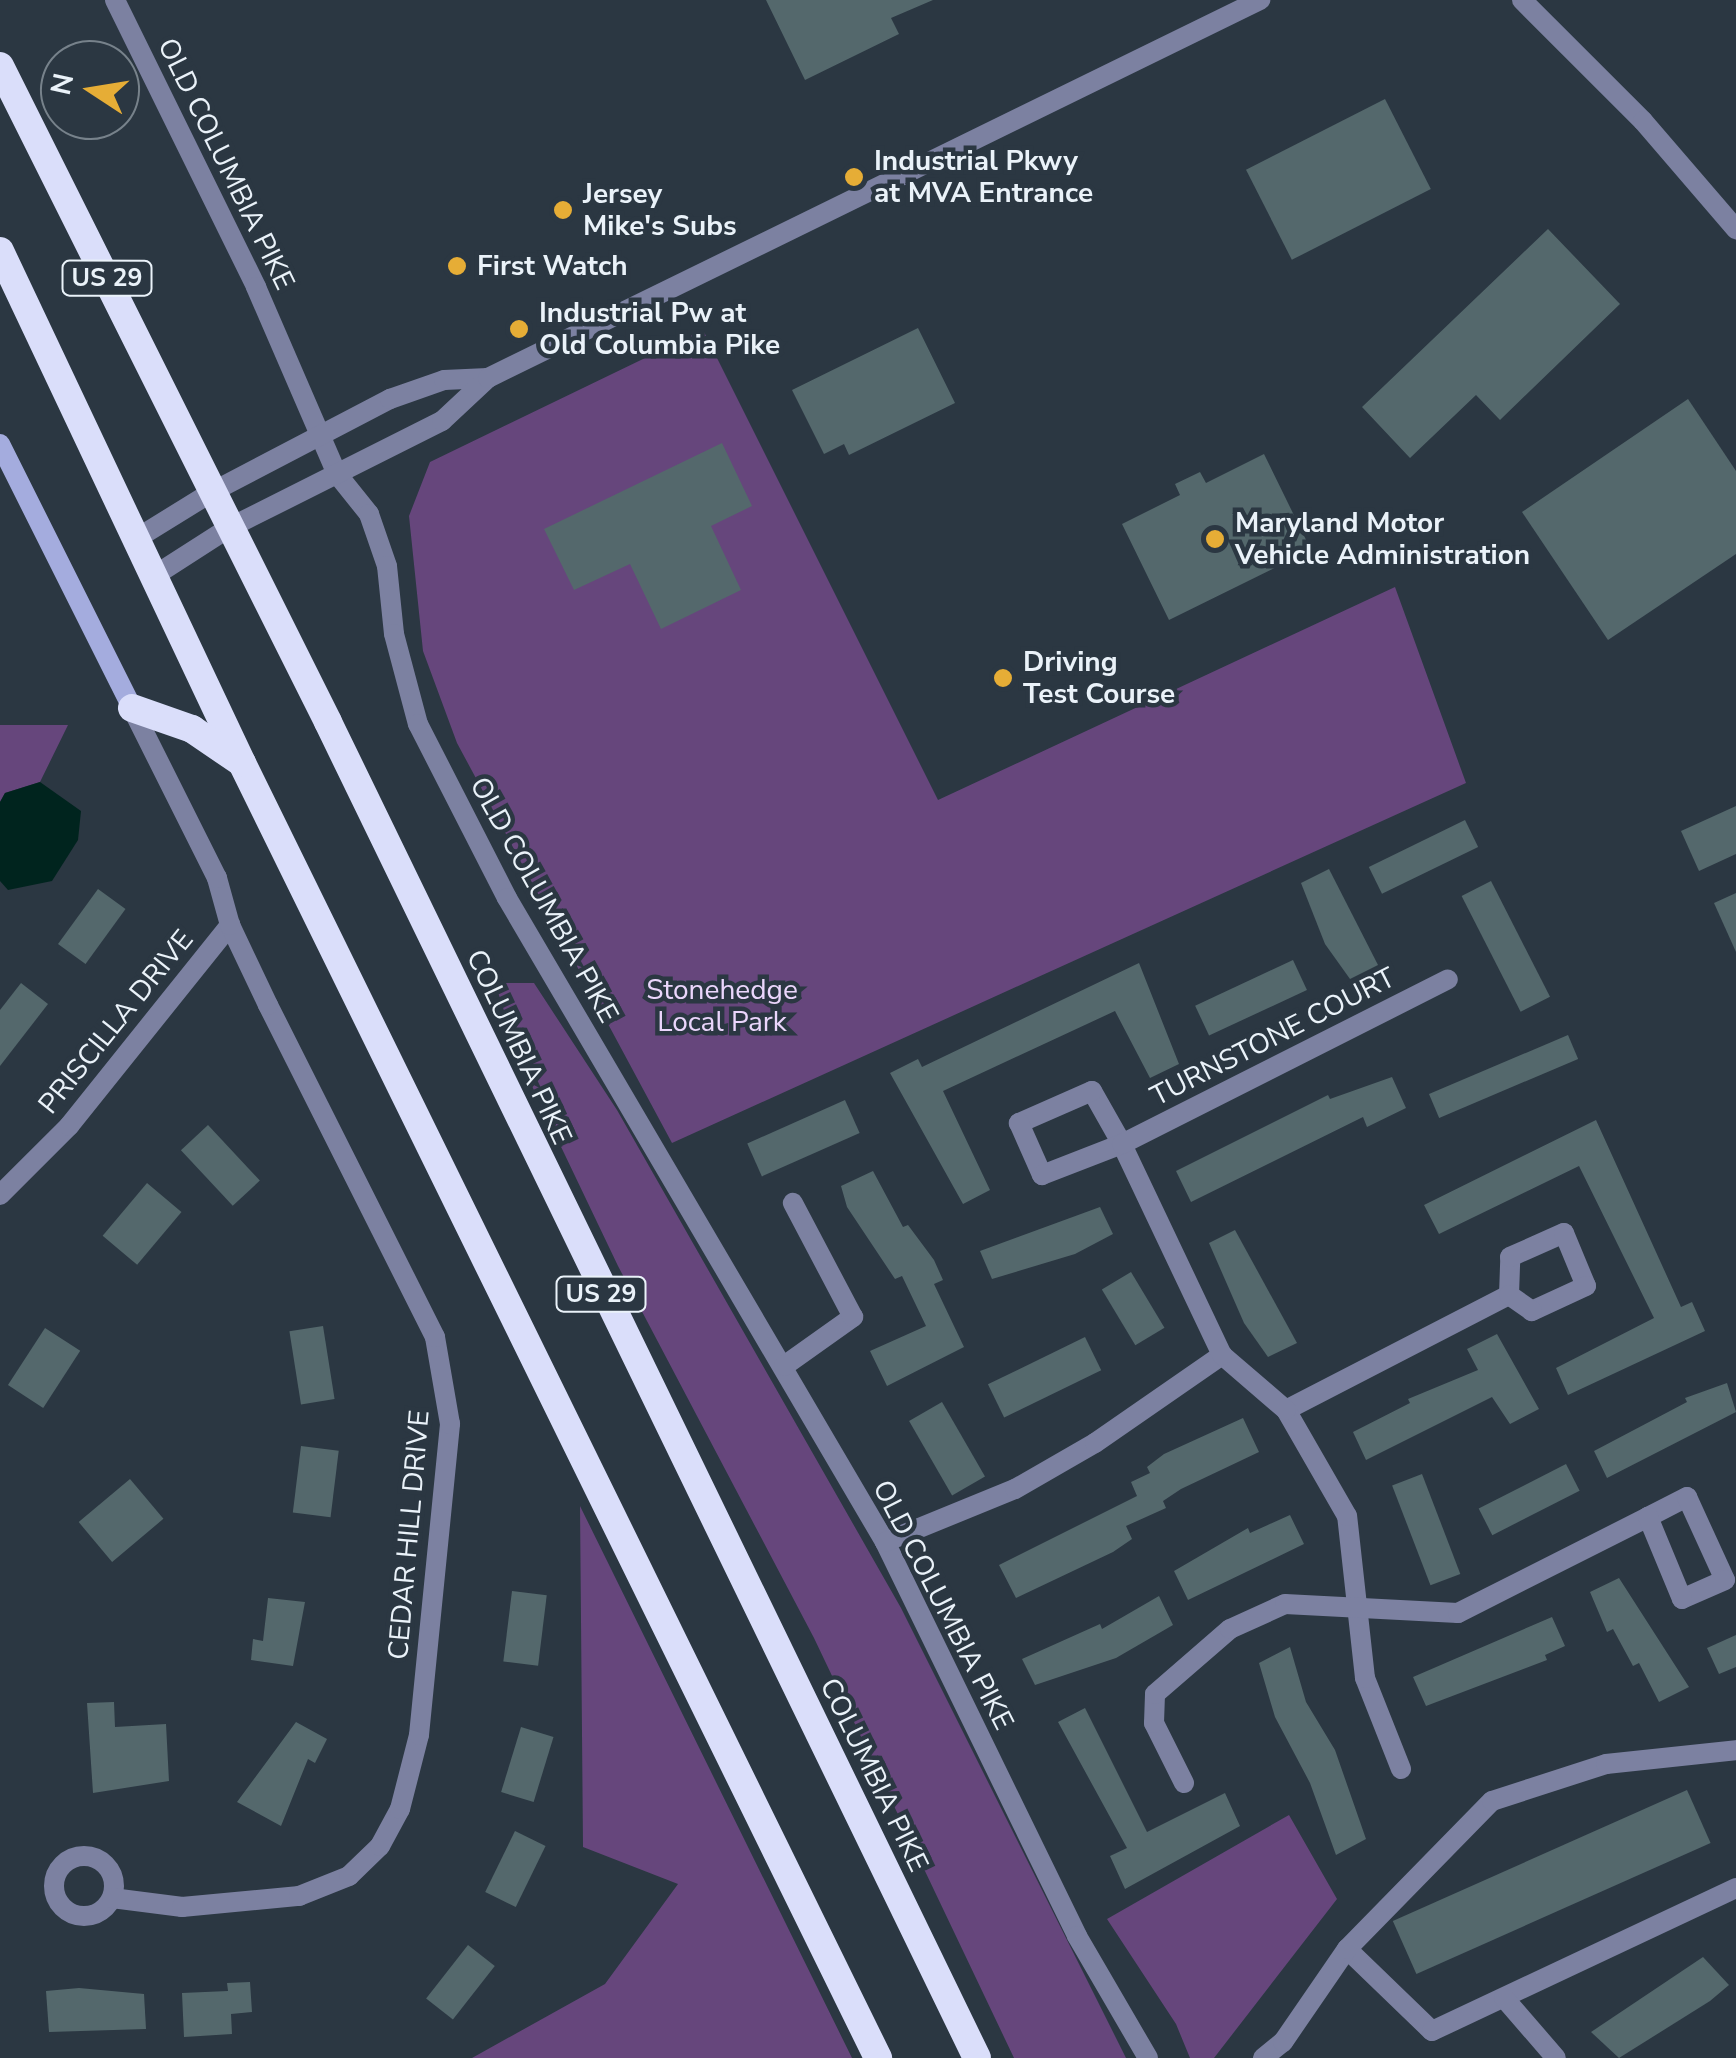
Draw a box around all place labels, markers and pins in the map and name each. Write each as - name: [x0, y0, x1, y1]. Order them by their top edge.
- place label: Industrial Pkwy at MVA Entrance: [874, 144, 1093, 210]
- marker: Industrial Pkwy at MVA Entrance: [843, 166, 865, 188]
- place label: Jersey Mike's Subs: [583, 177, 737, 243]
- marker: Jersey Mike's Subs: [552, 199, 574, 221]
- place label: First Watch: [477, 249, 628, 283]
- marker: First Watch: [446, 255, 468, 277]
- place label: Industrial Pw at Old Columbia Pike: [539, 296, 780, 362]
- marker: Industrial Pw at Old Columbia Pike: [508, 318, 530, 340]
- place label: Maryland Motor Vehicle Administration: [1235, 506, 1530, 572]
- marker: Maryland Motor Vehicle Administration: [1204, 528, 1226, 550]
- place label: Driving Test Course: [1023, 645, 1175, 711]
- marker: Driving Test Course: [992, 667, 1014, 689]

